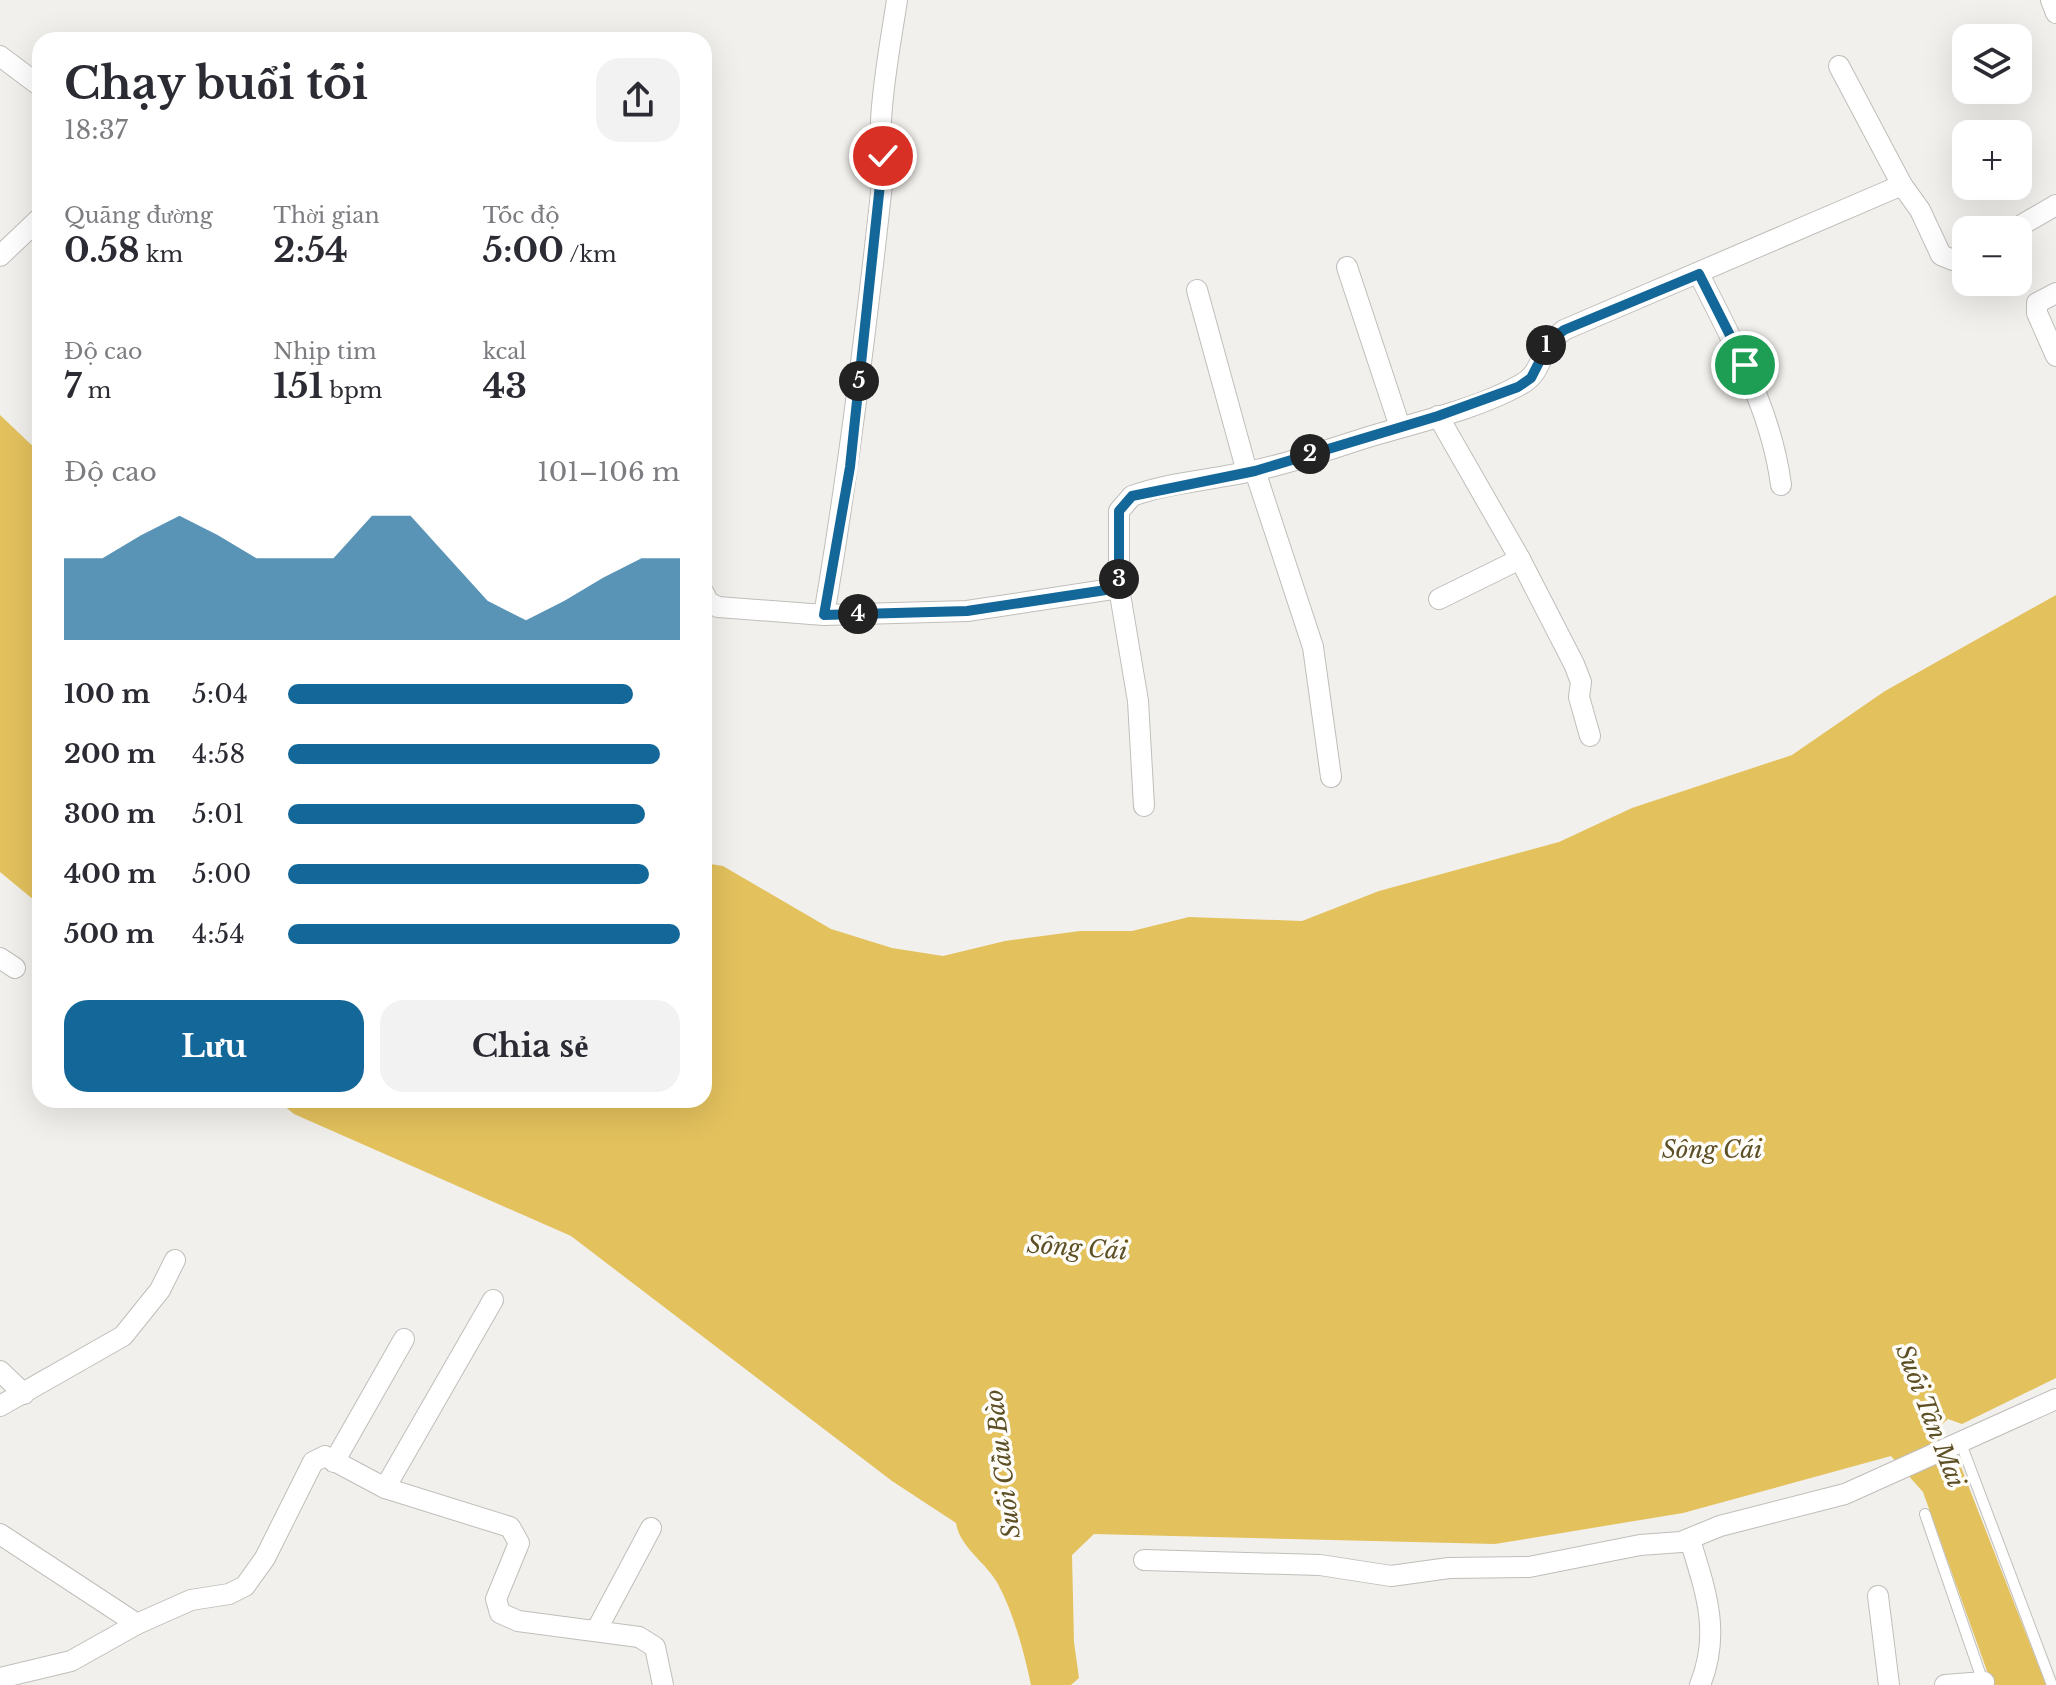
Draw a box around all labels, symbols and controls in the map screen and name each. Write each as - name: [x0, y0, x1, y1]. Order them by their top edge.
- map controls: [1952, 24, 2032, 296]
- button: layers: [1952, 24, 2032, 104]
- text: Chạy buổi tối: [64, 56, 368, 111]
- button: share: [596, 58, 680, 142]
- text: 18:37: [64, 114, 128, 146]
- button: +: [1952, 120, 2032, 200]
- pin: [849, 122, 917, 190]
- icon: check: [861, 134, 905, 178]
- text: Quãng đường: [64, 202, 213, 229]
- text: Thời gian: [273, 202, 380, 229]
- text: Tốc độ: [483, 202, 560, 229]
- button: −: [1952, 216, 2032, 296]
- text: 0.58: [64, 229, 140, 271]
- text: 2:54: [273, 229, 348, 271]
- text: 5:00: [483, 229, 564, 271]
- text: km: [140, 241, 183, 268]
- text: /km: [564, 241, 617, 268]
- pin: 1: [1526, 325, 1566, 365]
- text: 1: [1541, 331, 1551, 358]
- pin: [1711, 331, 1779, 399]
- text: Độ cao: [64, 338, 142, 365]
- text: Nhịp tim: [273, 338, 377, 365]
- text: kcal: [483, 338, 527, 365]
- icon: arrive: [1723, 343, 1767, 387]
- pin: 5: [839, 361, 879, 401]
- text: 7: [64, 365, 82, 407]
- text: 151: [273, 365, 323, 407]
- text: 43: [483, 365, 527, 407]
- text: 5: [852, 367, 866, 394]
- text: m: [82, 377, 111, 404]
- text: bpm: [323, 377, 382, 404]
- pin: 2: [1290, 434, 1330, 474]
- text: 2: [1303, 440, 1317, 467]
- text: Độ cao: [64, 456, 157, 488]
- text: 101–106 m: [537, 456, 680, 488]
- pin: 3: [1099, 559, 1139, 599]
- text: 3: [1112, 565, 1126, 592]
- pin: 4: [838, 594, 878, 634]
- text: 4: [851, 600, 865, 627]
- text: 100 m: [64, 678, 150, 710]
- text: 5:04: [192, 678, 248, 710]
- text: 200 m: [64, 738, 156, 770]
- text: 4:58: [192, 738, 245, 770]
- text: 300 m: [64, 798, 156, 830]
- text: 5:01: [192, 798, 244, 830]
- text: 400 m: [64, 858, 156, 890]
- text: 5:00: [192, 858, 251, 890]
- text: 500 m: [64, 918, 154, 950]
- text: 4:54: [192, 918, 245, 950]
- button: Lưu: [64, 1000, 364, 1092]
- button: Chia sẻ: [380, 1000, 680, 1092]
- water label: Sông Cái: [1662, 1135, 1763, 1164]
- water label: Sông Cái: [1026, 1230, 1129, 1266]
- water label: Suối Tân Mai: [1890, 1340, 1971, 1492]
- water label: Suối Cầu Bào: [979, 1388, 1026, 1540]

